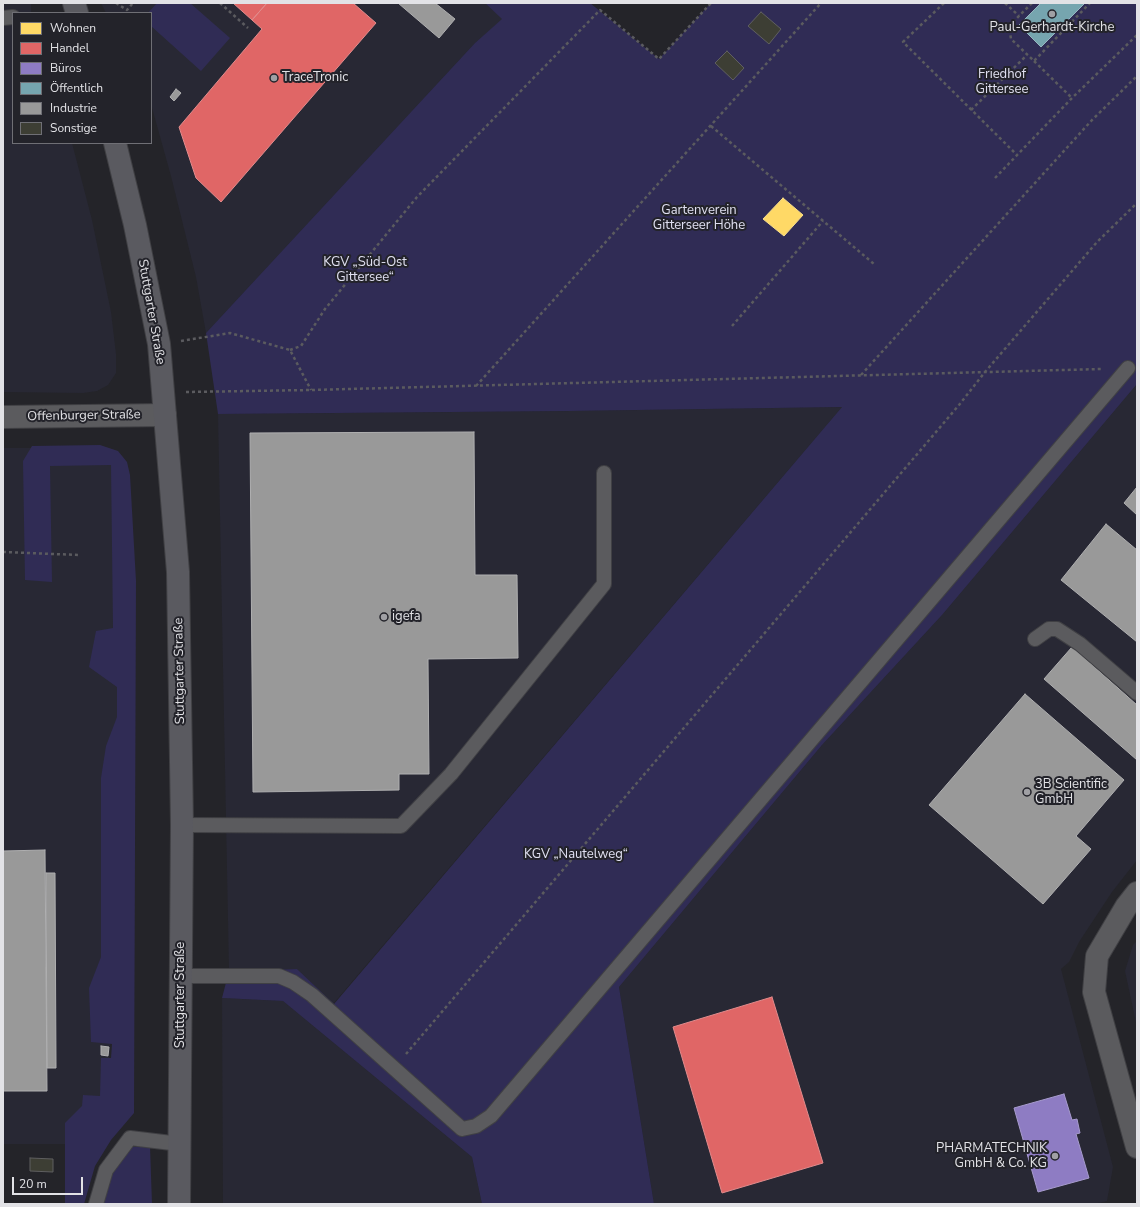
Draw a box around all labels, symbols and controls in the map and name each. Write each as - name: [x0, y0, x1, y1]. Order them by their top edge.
- marker: Paul-Gerhardt-Kirche: [1047, 9, 1057, 19]
- legend: [12, 12, 152, 144]
- text: Wohnen: [50, 20, 96, 36]
- place label: Paul-Gerhardt-Kirche: [990, 20, 1114, 36]
- text: Handel: [50, 40, 89, 56]
- text: Büros: [50, 60, 82, 76]
- park label: Friedhof Gittersee: [976, 67, 1028, 98]
- place label: TraceTronic: [282, 70, 348, 86]
- marker: TraceTronic: [269, 73, 279, 83]
- text: Öffentlich: [50, 80, 103, 96]
- text: Industrie: [50, 100, 97, 116]
- text: Sonstige: [50, 120, 97, 136]
- park label: Gartenverein Gitterseer Höhe: [653, 203, 745, 234]
- park label: KGV „Süd-Ost Gittersee“: [323, 255, 407, 286]
- street label: Stuttgarter Straße: [134, 258, 168, 366]
- street label: Offenburger Straße: [27, 407, 141, 425]
- place label: igefa: [392, 609, 421, 625]
- marker: igefa: [379, 612, 389, 622]
- street label: Stuttgarter Straße: [171, 618, 189, 724]
- place label: 3B Scientific GmbH: [1035, 777, 1107, 808]
- marker: 3B Scientific GmbH: [1022, 787, 1032, 797]
- park label: KGV „Nautelweg“: [524, 847, 628, 863]
- street label: Stuttgarter Straße: [173, 942, 189, 1048]
- place label: PHARMATECHNIK GmbH & Co. KG: [936, 1141, 1047, 1172]
- marker: PHARMATECHNIK GmbH & Co. KG: [1050, 1151, 1060, 1161]
- scale bar: [14, 1169, 85, 1195]
- text: 20 m: [19, 1176, 47, 1192]

